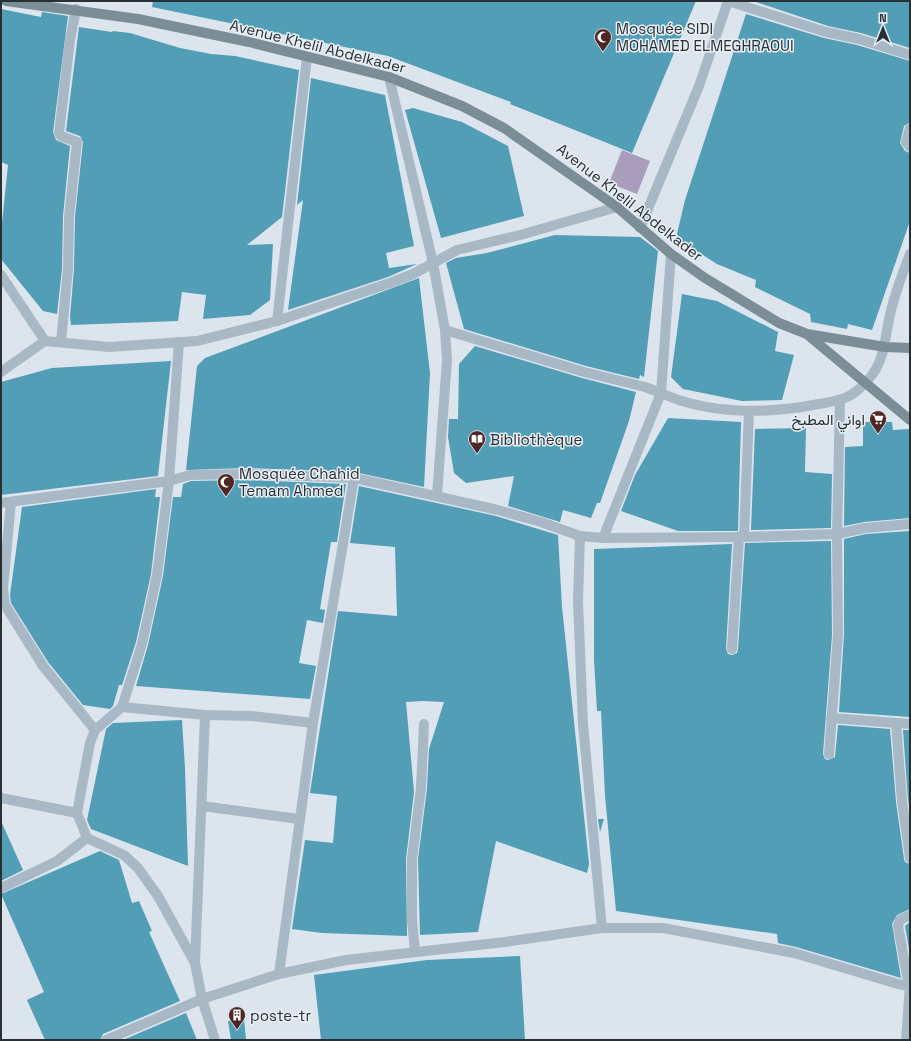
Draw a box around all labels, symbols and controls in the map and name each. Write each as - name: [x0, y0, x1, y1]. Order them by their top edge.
- north arrow: [863, 8, 903, 48]
- text: N: [879, 11, 887, 25]
- street label: Avenue Khelil Abdelkader: [228, 15, 408, 77]
- place label: Mosquée SIDI MOHAMED ELMEGHRAOUI: [616, 19, 794, 55]
- mosque icon: Mosquée SIDI MOHAMED ELMEGHRAOUI: [593, 27, 613, 52]
- street label: Avenue Khelil Abdelkader: [553, 139, 707, 265]
- supermarket icon: اواني المطبخ: [868, 409, 888, 434]
- place label: اواني المطبخ: [791, 410, 865, 433]
- library icon: Bibliothèque: [467, 429, 487, 454]
- place label: Bibliothèque: [490, 430, 582, 449]
- place label: Mosquée Chahid Temam Ahmed: [239, 464, 360, 500]
- mosque icon: Mosquée Chahid Temam Ahmed: [216, 472, 236, 497]
- building icon: poste-tr: [227, 1005, 247, 1030]
- place label: poste-tr: [250, 1006, 311, 1025]

